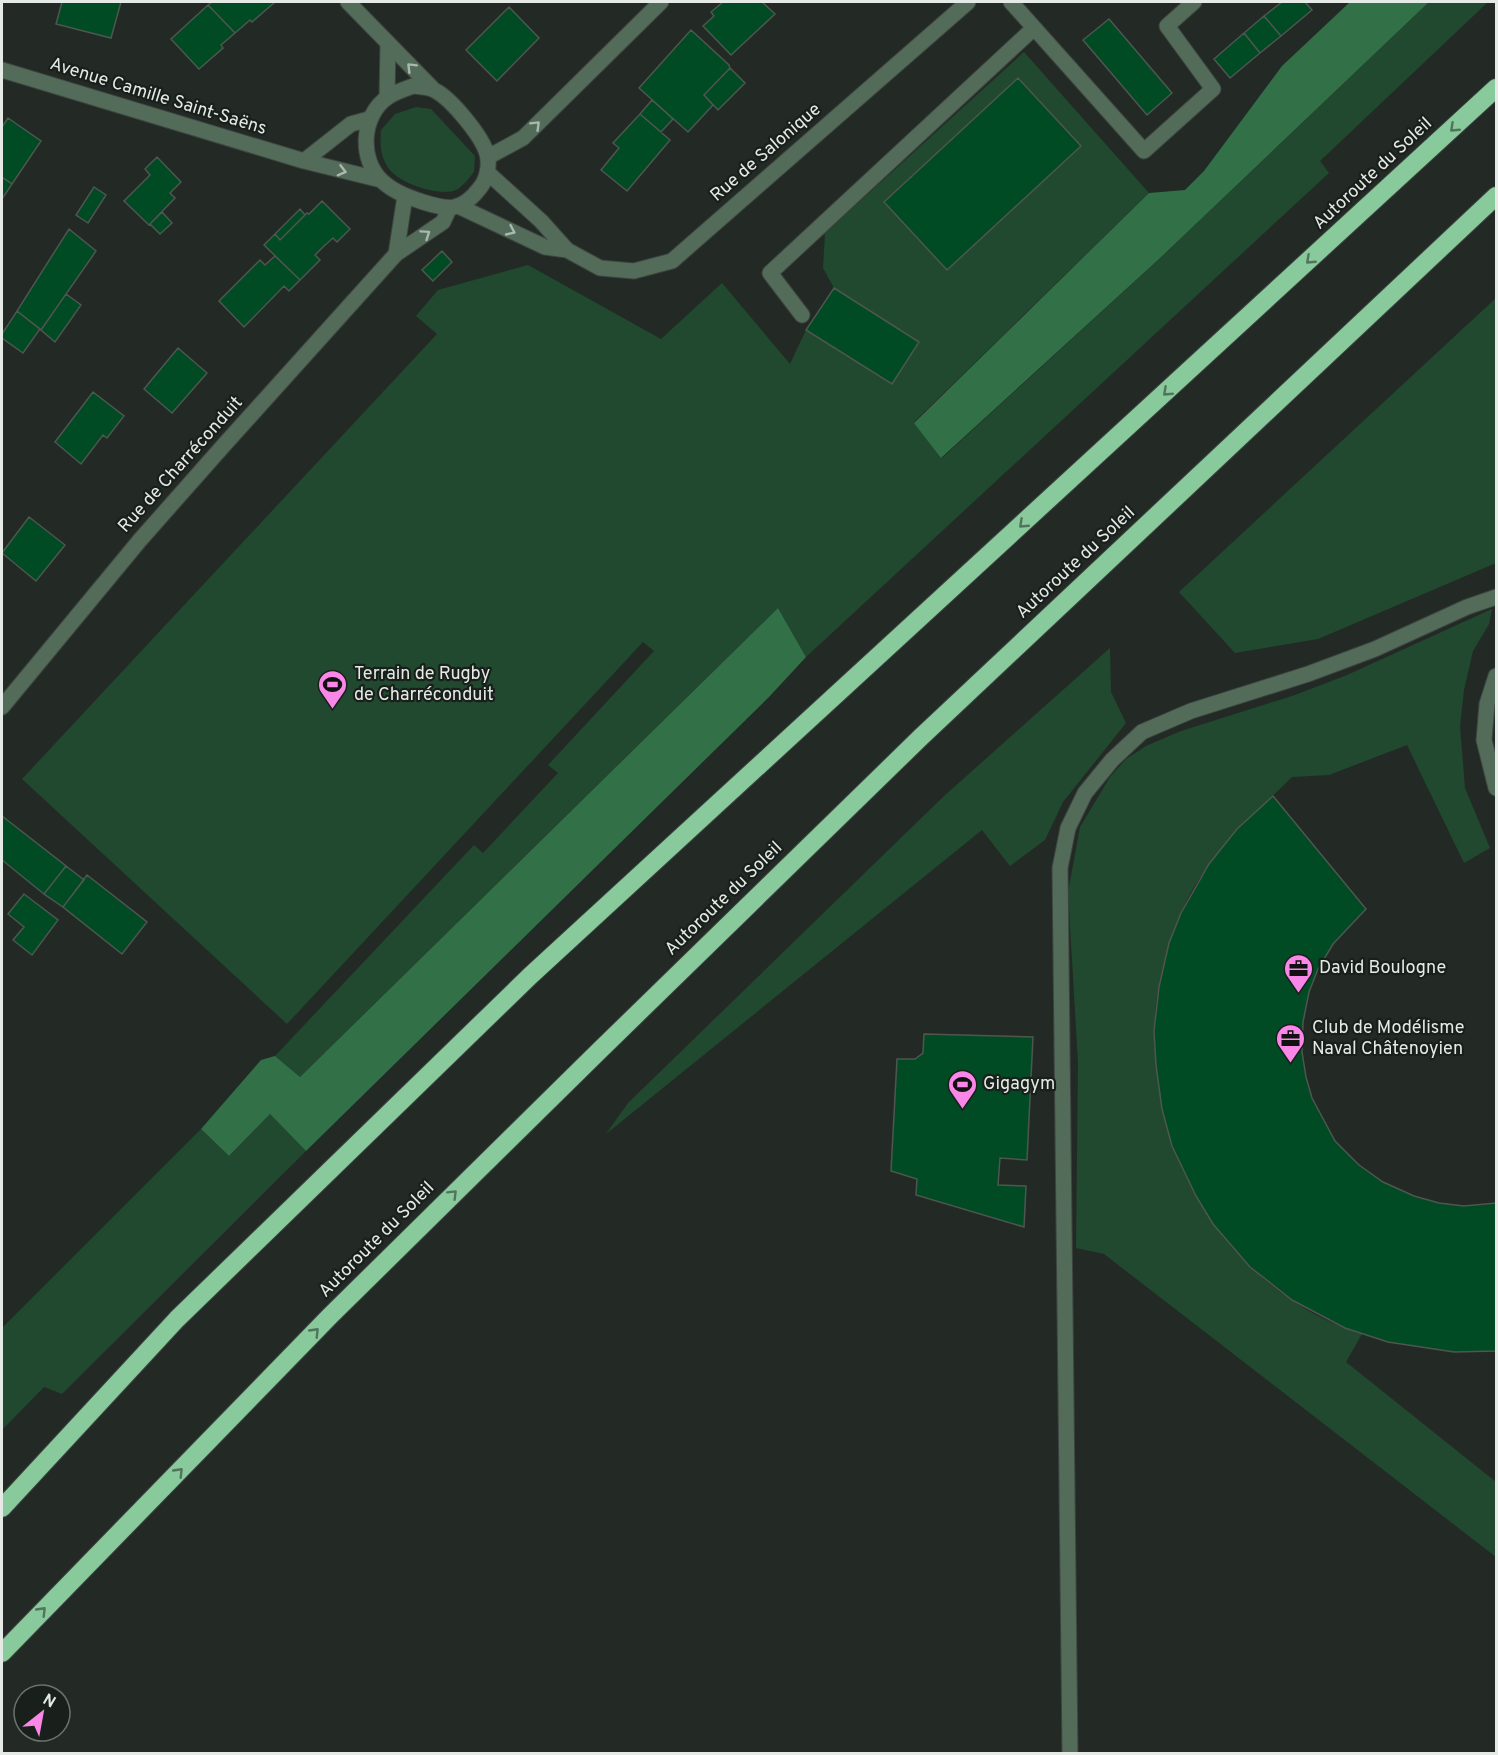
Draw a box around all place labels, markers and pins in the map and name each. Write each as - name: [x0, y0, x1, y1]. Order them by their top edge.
- place label: Terrain de Rugby de Charréconduit: [354, 663, 494, 707]
- sports icon: Terrain de Rugby de Charréconduit: [317, 668, 349, 710]
- office icon: David Boulogne: [1282, 952, 1314, 994]
- place label: David Boulogne: [1319, 957, 1446, 980]
- place label: Club de Modélisme Naval Châtenoyien: [1312, 1017, 1464, 1061]
- office icon: Club de Modélisme Naval Châtenoyien: [1275, 1022, 1307, 1064]
- sports icon: Gigagym: [946, 1068, 978, 1110]
- place label: Gigagym: [983, 1073, 1055, 1096]

